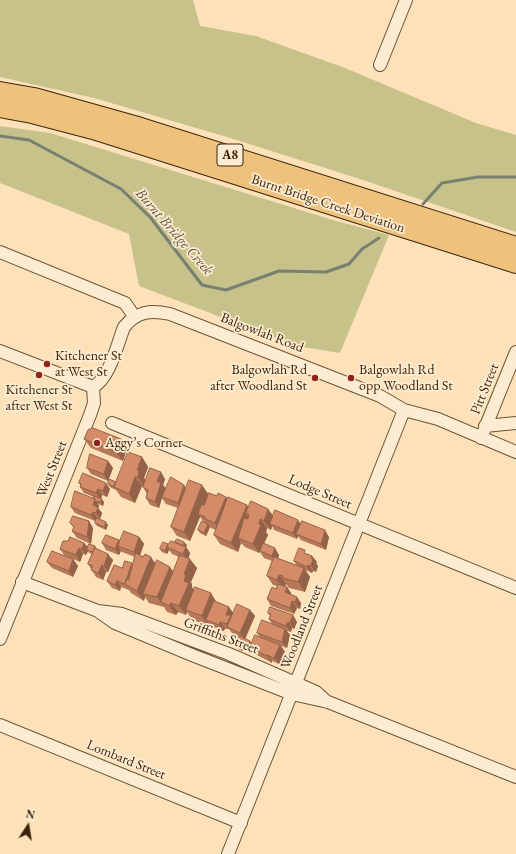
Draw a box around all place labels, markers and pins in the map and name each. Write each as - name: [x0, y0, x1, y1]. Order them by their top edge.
- place label: Kitchener St at West St: [55, 348, 122, 380]
- marker: Kitchener St at West St: [42, 359, 52, 369]
- place label: Balgowlah Rd after Woodland St: [210, 362, 307, 394]
- place label: Balgowlah Rd opp Woodland St: [359, 362, 453, 394]
- marker: Kitchener St after West St: [34, 370, 44, 380]
- marker: Balgowlah Rd after Woodland St: [310, 373, 320, 383]
- marker: Balgowlah Rd opp Woodland St: [346, 373, 356, 383]
- place label: Kitchener St after West St: [6, 382, 72, 414]
- place label: Aggy’s Corner: [105, 435, 183, 451]
- marker: Aggy’s Corner: [92, 438, 102, 448]

